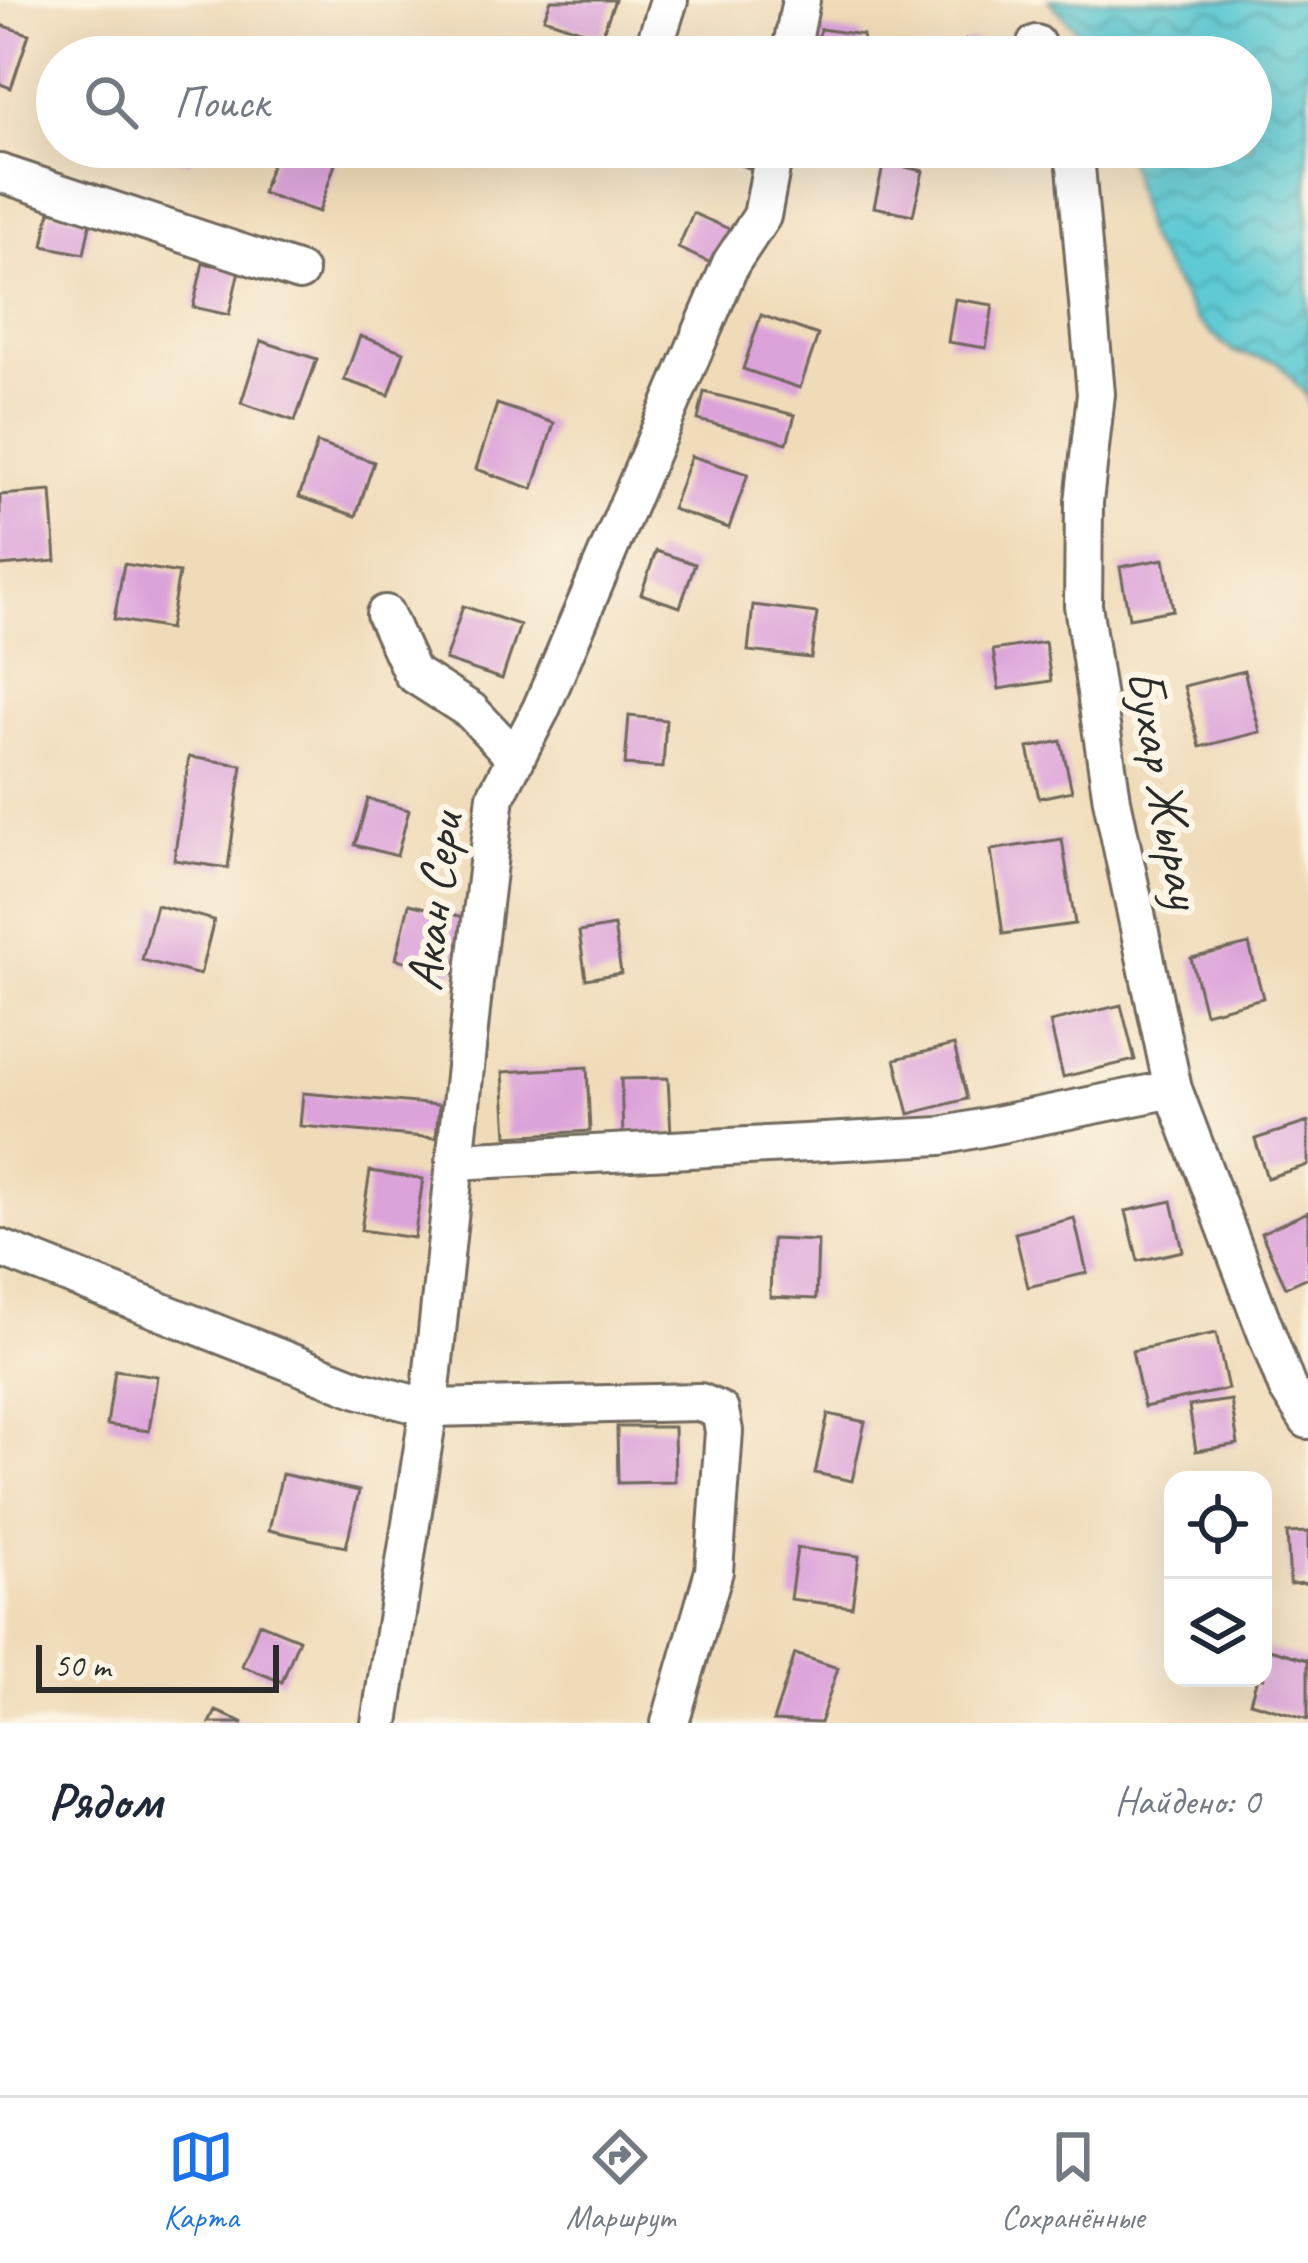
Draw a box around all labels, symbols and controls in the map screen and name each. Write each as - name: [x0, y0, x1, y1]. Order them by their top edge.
- search box: [36, 36, 1272, 168]
- icon: search: [78, 69, 144, 135]
- text: Поиск: [174, 74, 269, 131]
- street label: Бухар Жырау: [1113, 664, 1218, 916]
- street label: Акан Сери: [391, 806, 477, 994]
- map controls: [1164, 1471, 1272, 1687]
- button: locate: [1164, 1471, 1272, 1579]
- button: layers: [1164, 1579, 1272, 1687]
- scale bar: [36, 1639, 279, 1692]
- text: 50 m: [54, 1645, 110, 1687]
- text: Рядом: [48, 1769, 162, 1833]
- text: Найдено: 0: [1115, 1777, 1260, 1826]
- tab: Карта: [163, 2124, 239, 2238]
- tab: Маршрут: [566, 2124, 675, 2238]
- tab: Сохранённые: [1001, 2124, 1145, 2238]

